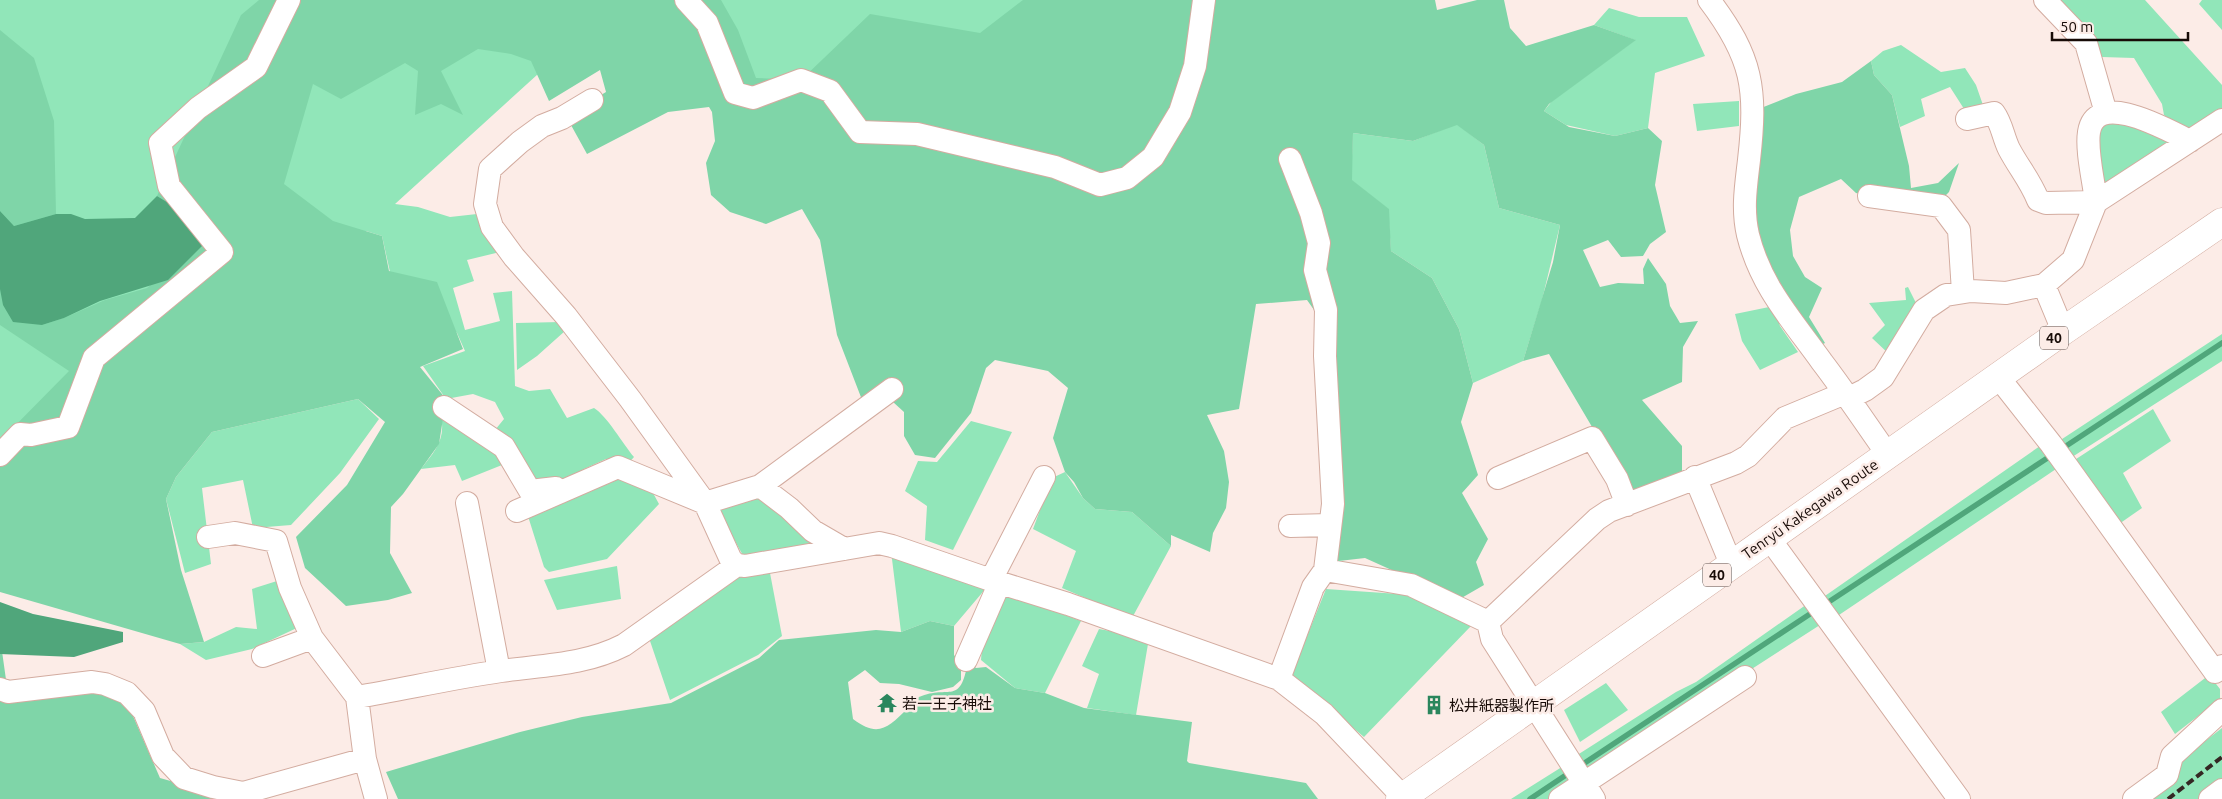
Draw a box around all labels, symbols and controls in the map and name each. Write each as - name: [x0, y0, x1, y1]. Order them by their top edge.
- scale bar: [2052, 10, 2188, 42]
- text: 50 m: [2060, 18, 2093, 35]
- road number: 40: [2040, 326, 2068, 349]
- street label: Tenryū Kakegawa Route: [1739, 456, 1881, 562]
- road number: 40: [1703, 564, 1731, 586]
- temple icon: 若一王子神社: [876, 692, 898, 714]
- building icon: 松井紙器製作所: [1423, 694, 1445, 716]
- place label: 若一王子神社: [902, 695, 992, 712]
- place label: 松井紙器製作所: [1449, 697, 1554, 714]

